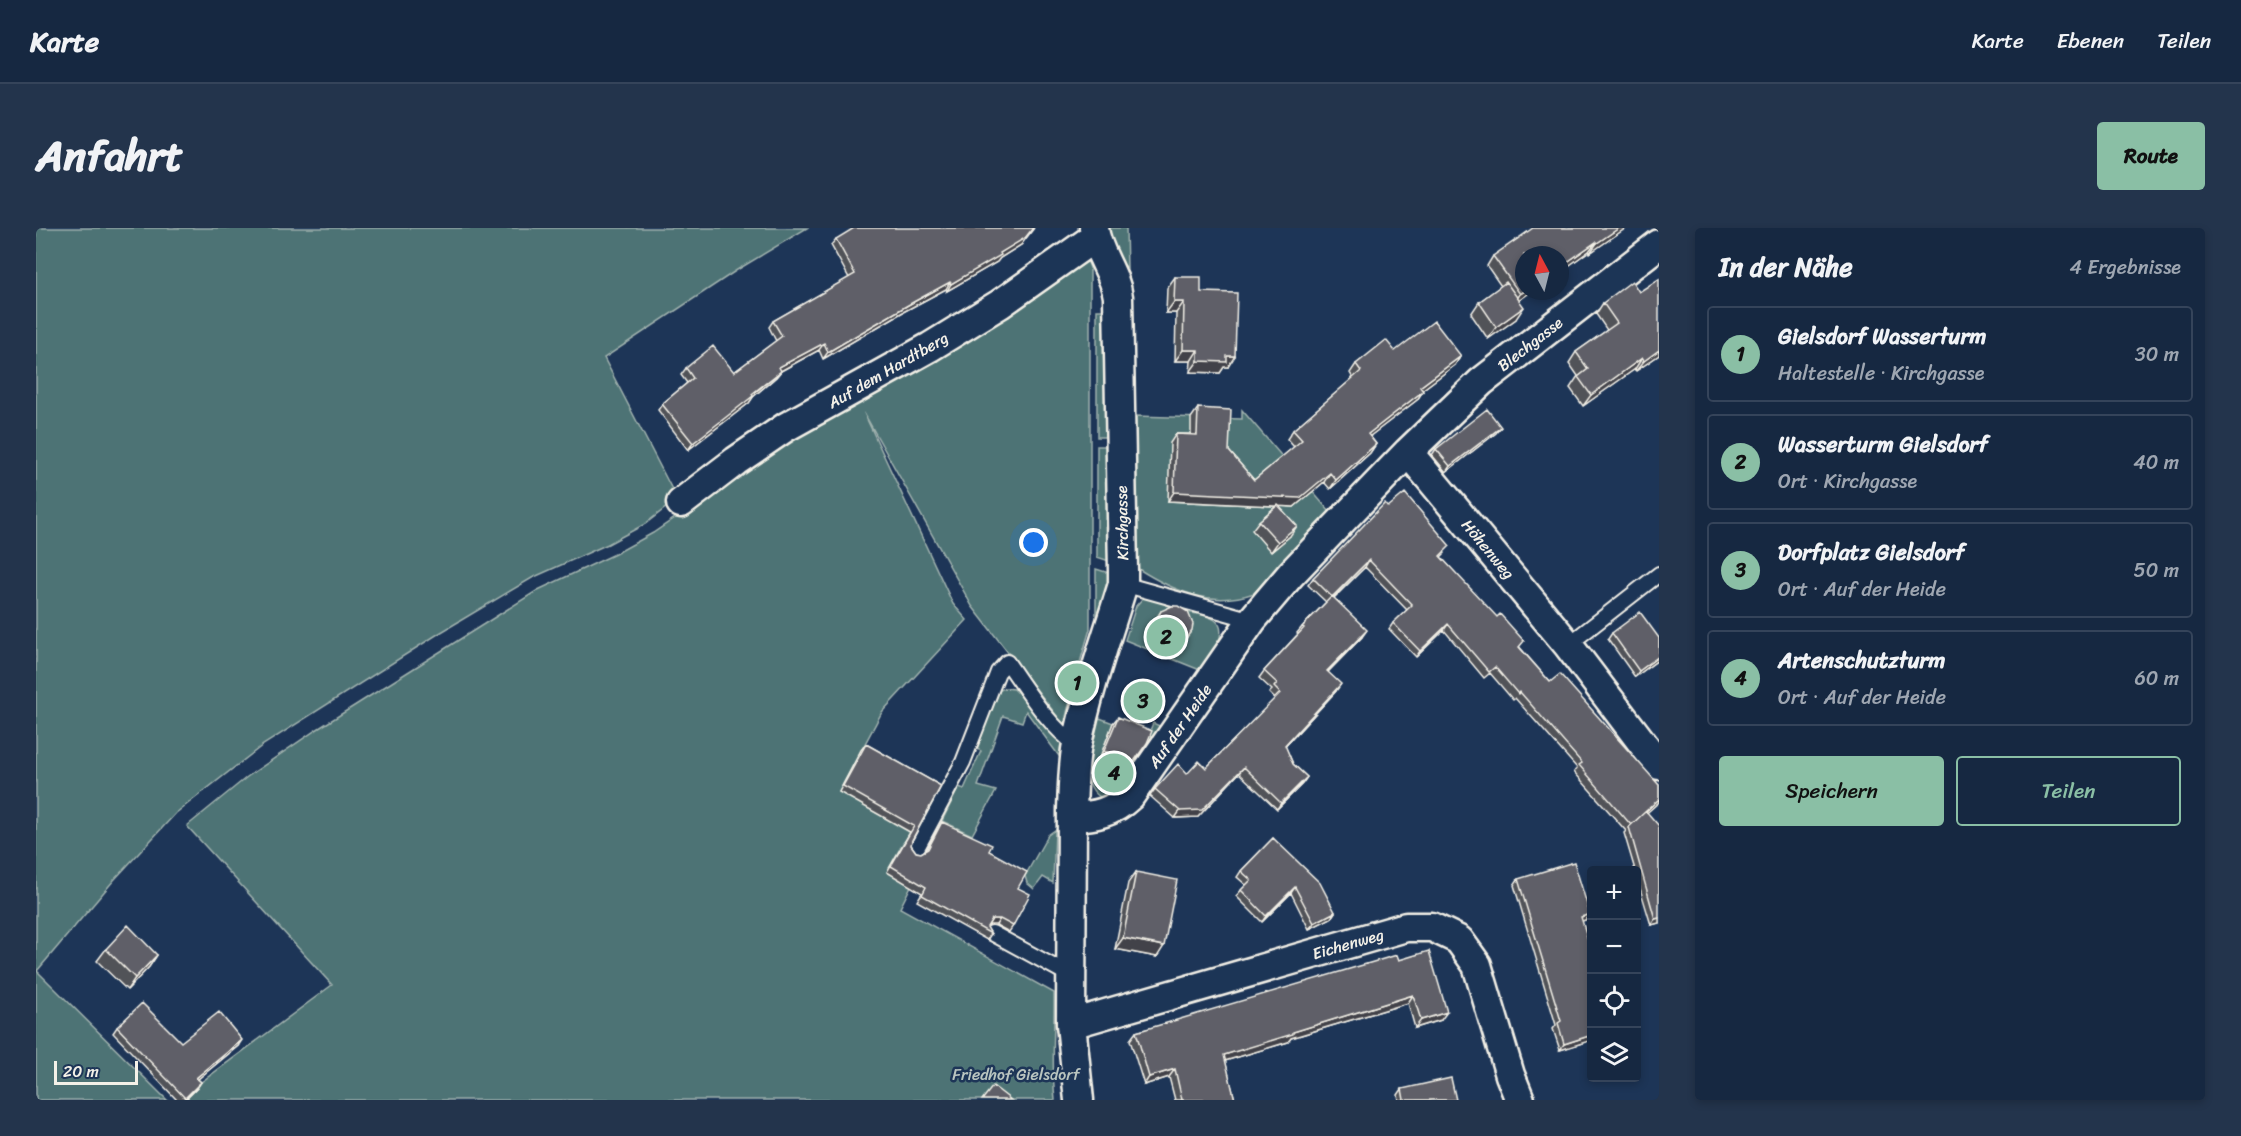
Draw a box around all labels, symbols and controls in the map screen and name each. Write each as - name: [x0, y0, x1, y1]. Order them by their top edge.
- text: Karte: [30, 17, 99, 66]
- text: Karte: [1972, 22, 2024, 60]
- text: Ebenen: [2057, 22, 2124, 60]
- text: Teilen: [2157, 22, 2211, 60]
- text: Anfahrt: [36, 119, 183, 193]
- button: Route: [2097, 122, 2205, 190]
- text: In der Nähe: [1719, 244, 1853, 290]
- north arrow: [1515, 246, 1569, 300]
- text: 4 Ergebnisse: [2070, 250, 2181, 285]
- street label: Blechgasse: [1491, 309, 1569, 379]
- text: Gielsdorf Wasserturm: [1778, 317, 1986, 356]
- street label: Auf dem Hardtberg: [821, 323, 954, 417]
- text: 1: [1736, 337, 1745, 372]
- text: 30 m: [2135, 337, 2179, 372]
- text: Haltestelle · Kirchgasse: [1778, 356, 1984, 391]
- text: Wasserturm Gielsdorf: [1778, 425, 1988, 464]
- text: 2: [1735, 445, 1746, 480]
- text: 40 m: [2133, 445, 2179, 480]
- text: Ort · Kirchgasse: [1778, 464, 1917, 499]
- street label: Kirchgasse: [1107, 485, 1137, 561]
- street label: Höhenweg: [1454, 512, 1522, 586]
- your location: [1019, 528, 1048, 557]
- text: Dorfplatz Gielsdorf: [1778, 533, 1964, 572]
- text: 3: [1735, 553, 1746, 588]
- text: 50 m: [2134, 553, 2179, 588]
- text: Ort · Auf der Heide: [1778, 572, 1946, 607]
- pin: 2: [1146, 614, 1186, 660]
- text: Artenschutzturm: [1778, 641, 1945, 680]
- pin: 1: [1058, 660, 1096, 706]
- text: 4: [1734, 661, 1747, 696]
- text: 60 m: [2134, 661, 2179, 696]
- pin: 3: [1124, 678, 1162, 724]
- street label: Auf der Heide: [1139, 678, 1220, 775]
- text: Ort · Auf der Heide: [1778, 680, 1946, 715]
- pin: 4: [1094, 750, 1134, 796]
- button: Speichern: [1719, 756, 1944, 826]
- button: Teilen: [1956, 756, 2181, 826]
- map controls: [1587, 866, 1641, 1082]
- button: +: [1587, 866, 1641, 920]
- street label: Eichenweg: [1309, 920, 1387, 968]
- button: −: [1587, 920, 1641, 974]
- button: locate: [1587, 974, 1641, 1028]
- button: layers: [1587, 1028, 1641, 1082]
- text: 20 m: [63, 1057, 99, 1086]
- scale bar: [54, 1058, 138, 1086]
- park label: Friedhof Gielsdorf: [952, 1060, 1082, 1089]

